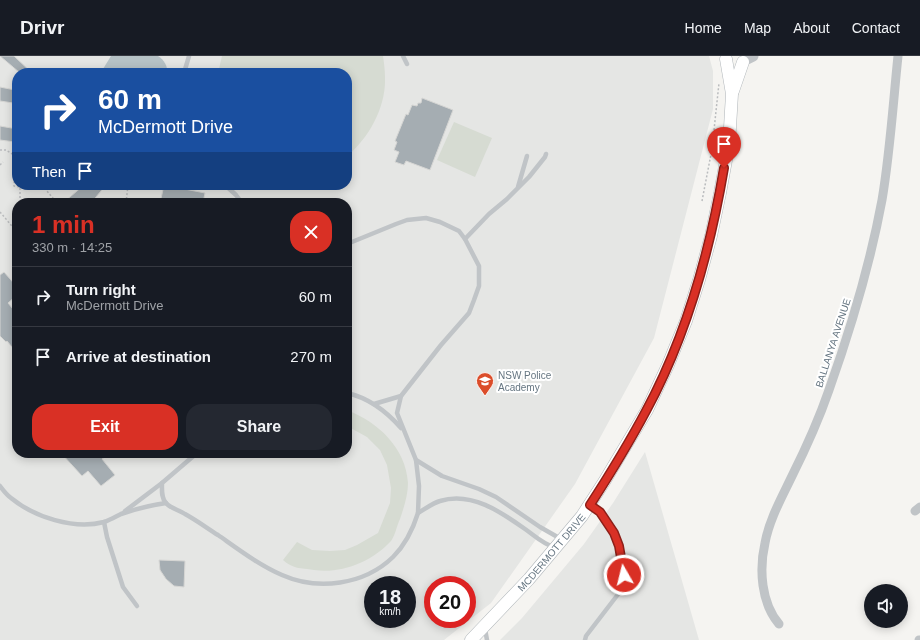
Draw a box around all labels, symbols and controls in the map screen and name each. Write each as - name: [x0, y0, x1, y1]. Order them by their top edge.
- text: Drivr: [20, 17, 64, 38]
- text: Home: [685, 20, 722, 36]
- text: Map: [744, 20, 771, 36]
- text: About: [793, 20, 830, 36]
- text: Contact: [852, 20, 900, 36]
- icon: right: [32, 84, 84, 136]
- text: 60 m: [98, 84, 162, 115]
- text: McDermott Drive: [98, 117, 233, 137]
- pin: [707, 127, 741, 168]
- icon: arrive: [713, 133, 735, 155]
- icon: arrive: [74, 160, 96, 182]
- text: Then: [32, 163, 66, 180]
- text: 1 min: [32, 211, 95, 238]
- button: close: [290, 211, 332, 253]
- text: 330 m · 14:25: [32, 240, 112, 255]
- text: Turn right: [66, 281, 136, 298]
- icon: right: [32, 286, 54, 308]
- text: 60 m: [299, 288, 332, 305]
- street label: BALLANYA AVENUE: [813, 297, 853, 389]
- text: McDermott Drive: [66, 298, 164, 313]
- icon: arrive: [32, 346, 54, 368]
- text: Arrive at destination: [66, 348, 211, 365]
- text: 270 m: [290, 348, 332, 365]
- place label: NSW Police Academy: [498, 370, 552, 393]
- school or university icon: NSW Police Academy: [475, 371, 495, 396]
- button: Exit: [32, 404, 178, 450]
- button: Share: [186, 404, 332, 450]
- street label: MCDERMOTT DRIVE: [515, 511, 587, 593]
- position arrow: [603, 554, 645, 596]
- speed limit sign: 20: [424, 576, 476, 628]
- map controls: [864, 584, 908, 628]
- button: sound: [864, 584, 908, 628]
- text: 18: [379, 586, 401, 608]
- text: km/h: [379, 606, 401, 617]

